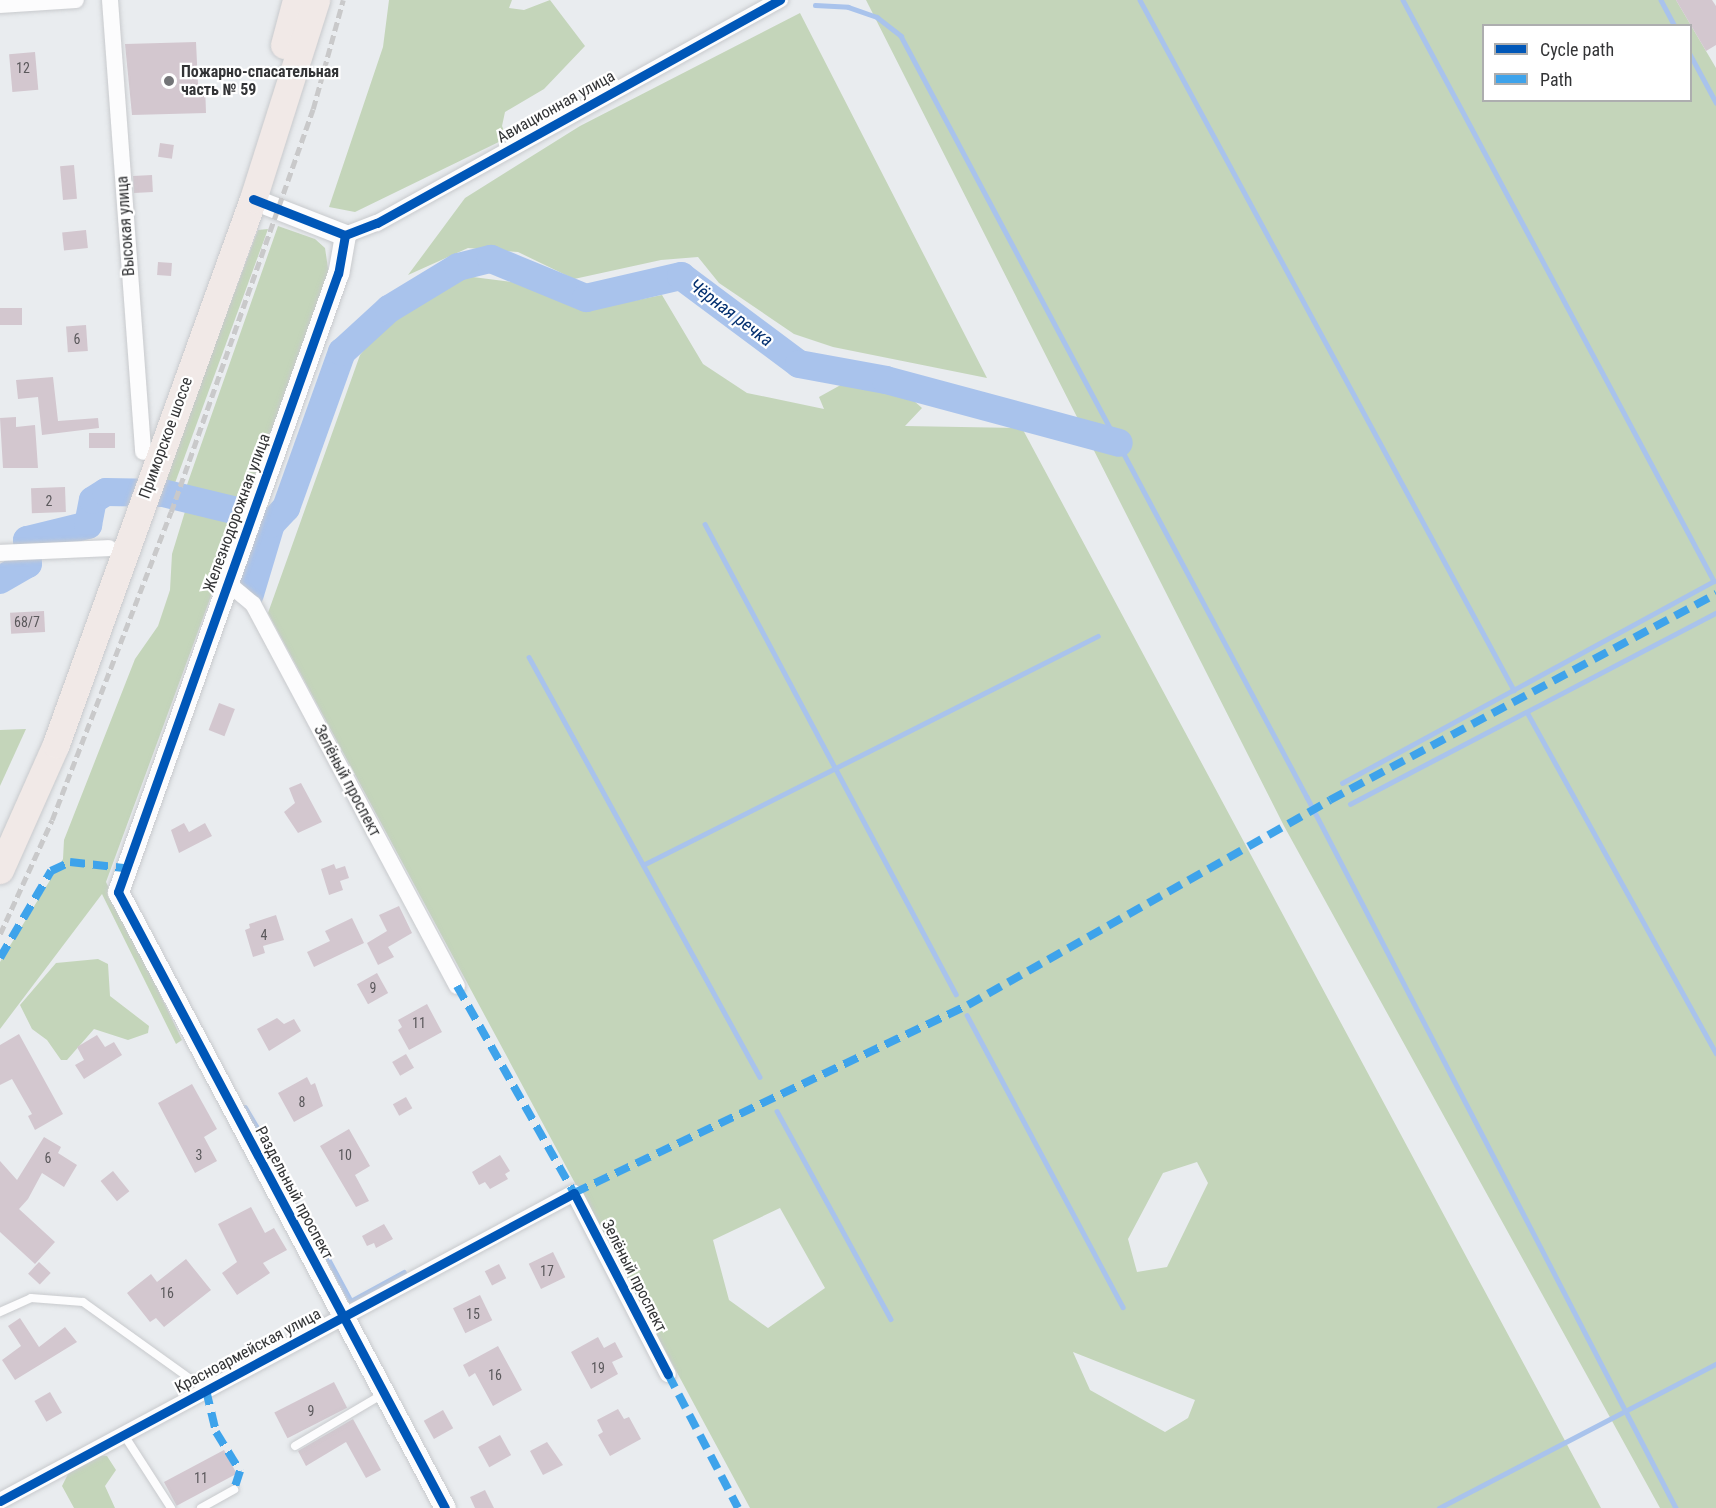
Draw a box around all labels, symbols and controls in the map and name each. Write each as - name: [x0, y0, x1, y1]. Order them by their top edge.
- legend: [1482, 24, 1692, 102]
- text: Cycle path: [1540, 39, 1614, 60]
- house number: 12: [16, 60, 30, 76]
- place label: Пожарно-спасательная часть № 59: [181, 62, 339, 100]
- street label: Авиационная улица: [494, 67, 618, 147]
- text: Path: [1540, 69, 1573, 90]
- marker: Пожарно-спасательная часть № 59: [162, 74, 176, 88]
- street label: Высокая улица: [113, 175, 139, 277]
- water label: Чёрная речка: [685, 275, 777, 351]
- house number: 6: [74, 331, 80, 347]
- street label: Приморское шоссе: [135, 375, 197, 501]
- street label: Железнодорожная улица: [199, 431, 275, 595]
- house number: 2: [46, 493, 52, 509]
- house number: 68/7: [14, 614, 40, 630]
- street label: Зелёный проспект: [309, 722, 385, 840]
- house number: 4: [261, 927, 267, 943]
- house number: 9: [370, 980, 376, 996]
- house number: 11: [412, 1015, 426, 1031]
- house number: 8: [299, 1094, 305, 1110]
- street label: Раздельный проспект: [251, 1123, 337, 1263]
- house number: 3: [196, 1147, 202, 1163]
- house number: 10: [338, 1147, 352, 1163]
- house number: 6: [45, 1150, 51, 1166]
- street label: Зелёный проспект: [597, 1216, 671, 1336]
- house number: 17: [540, 1263, 554, 1279]
- house number: 16: [160, 1285, 174, 1301]
- street label: Красноармейская улица: [172, 1304, 324, 1398]
- house number: 15: [466, 1306, 480, 1322]
- house number: 19: [591, 1360, 605, 1376]
- house number: 16: [488, 1367, 502, 1383]
- house number: 9: [308, 1403, 314, 1419]
- house number: 11: [194, 1470, 208, 1486]

